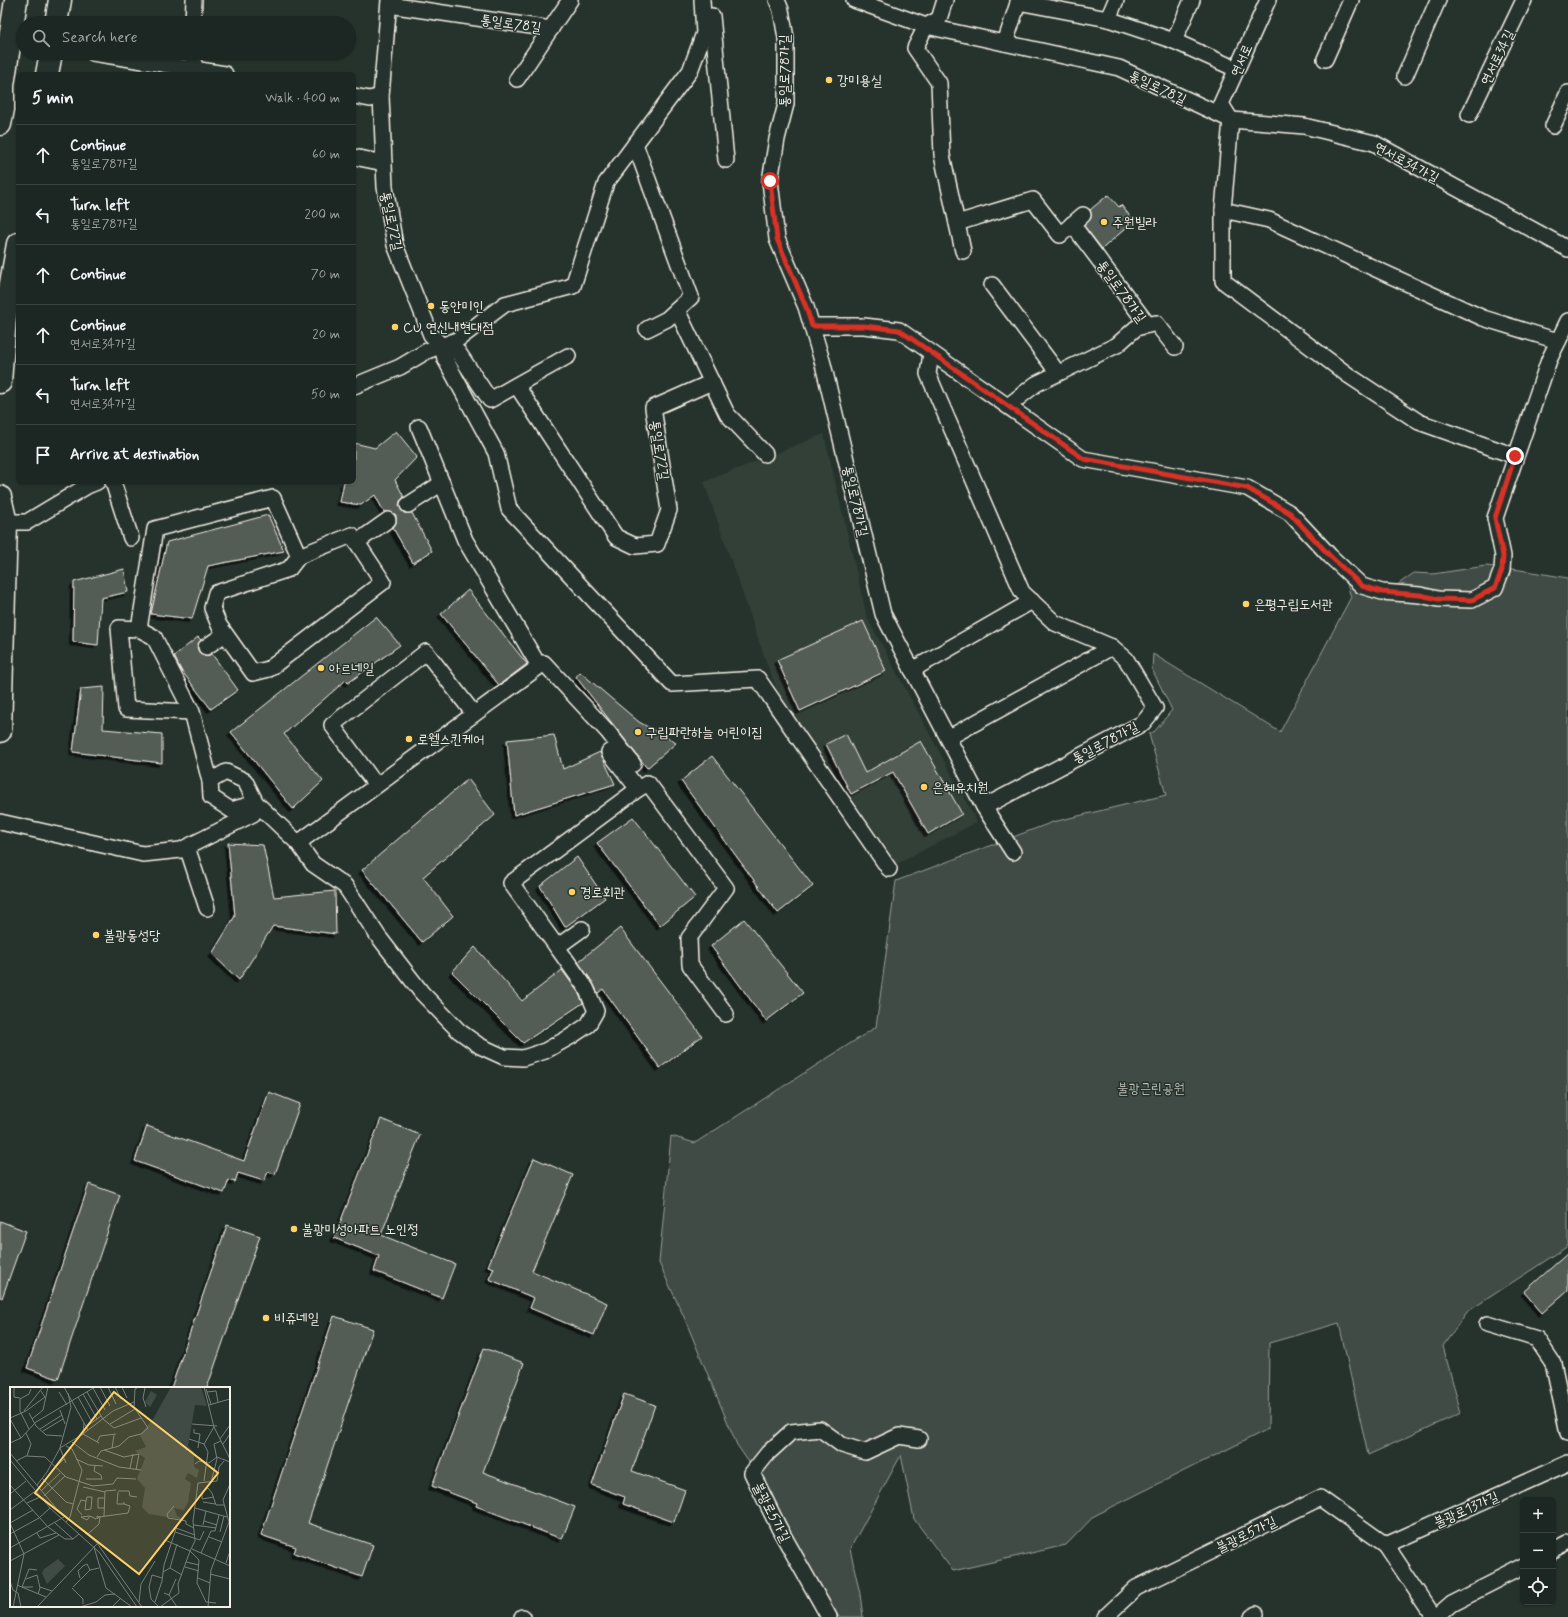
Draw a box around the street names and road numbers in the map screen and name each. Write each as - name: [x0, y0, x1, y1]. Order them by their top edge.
- street label: 통일로78길: [479, 11, 543, 37]
- street label: 연서로34길: [1477, 26, 1519, 88]
- street label: 통일로78가길: [776, 34, 794, 107]
- street label: 연서로: [1227, 41, 1257, 80]
- street label: 통일로78길: [1126, 67, 1190, 109]
- street label: 연서로34가길: [1371, 138, 1443, 188]
- street label: 통일로72길: [376, 190, 406, 253]
- street label: 통일로78가길: [1093, 257, 1150, 327]
- street label: 통일로72길: [645, 419, 673, 482]
- street label: 통일로78가길: [838, 464, 872, 539]
- street label: 통일로78가길: [1069, 718, 1142, 768]
- street label: 불광로5가길: [748, 1480, 794, 1546]
- street label: 불광로13가길: [1431, 1487, 1502, 1532]
- street label: 불광로5가길: [1213, 1512, 1280, 1557]

